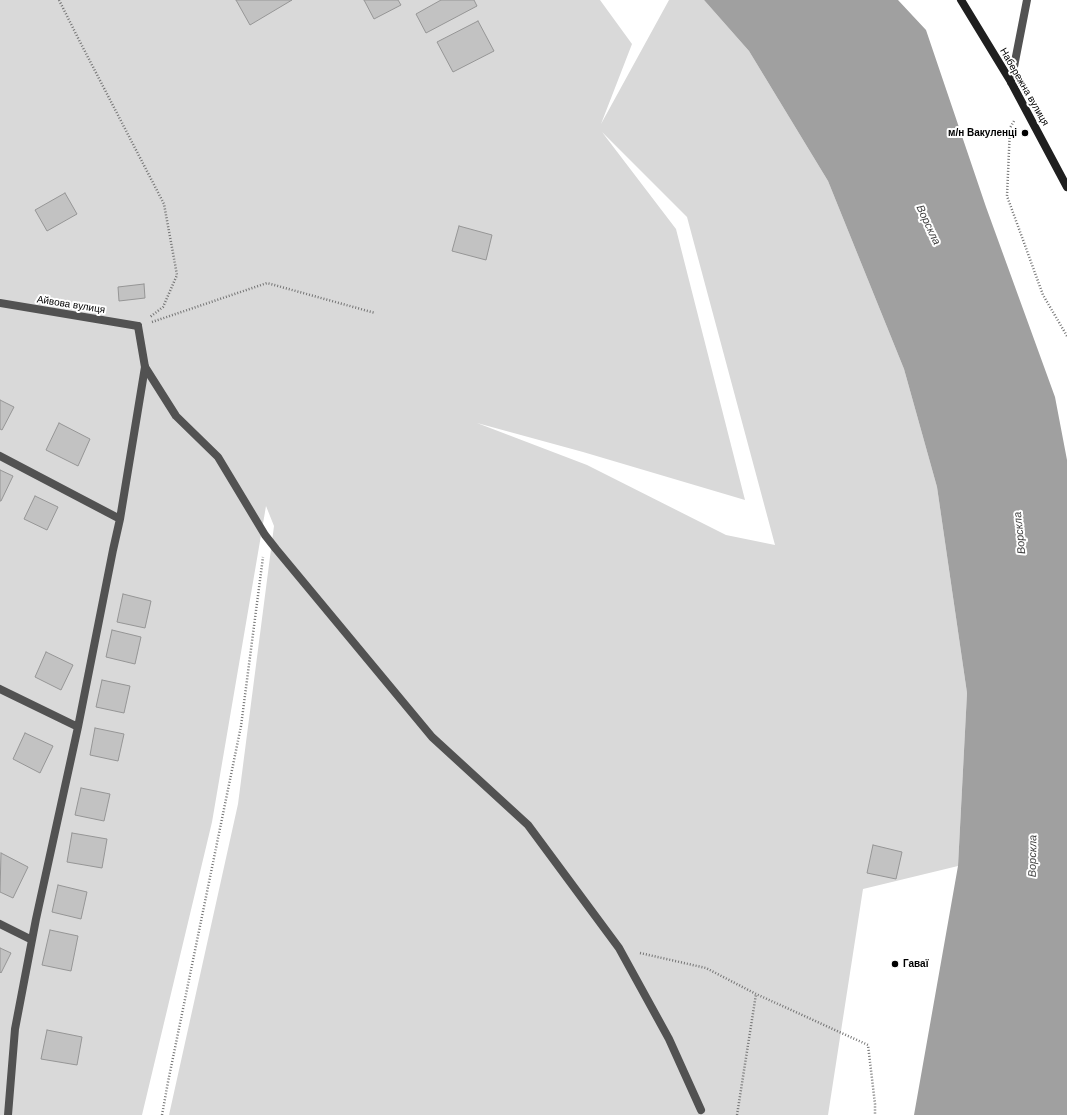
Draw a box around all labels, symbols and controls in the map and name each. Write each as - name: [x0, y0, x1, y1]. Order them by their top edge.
- street label: Набережна вулиця: [997, 46, 1051, 128]
- place label: м/н Вакуленці: [948, 127, 1017, 139]
- marker: м/н Вакуленці: [1020, 128, 1030, 138]
- water label: Ворскла: [913, 203, 943, 247]
- street label: Айвова вулиця: [36, 294, 106, 316]
- water label: Ворскла: [1011, 511, 1029, 555]
- water label: Ворскла: [1026, 835, 1040, 877]
- place label: Гаваї: [903, 958, 928, 970]
- marker: Гаваї: [890, 959, 900, 969]

